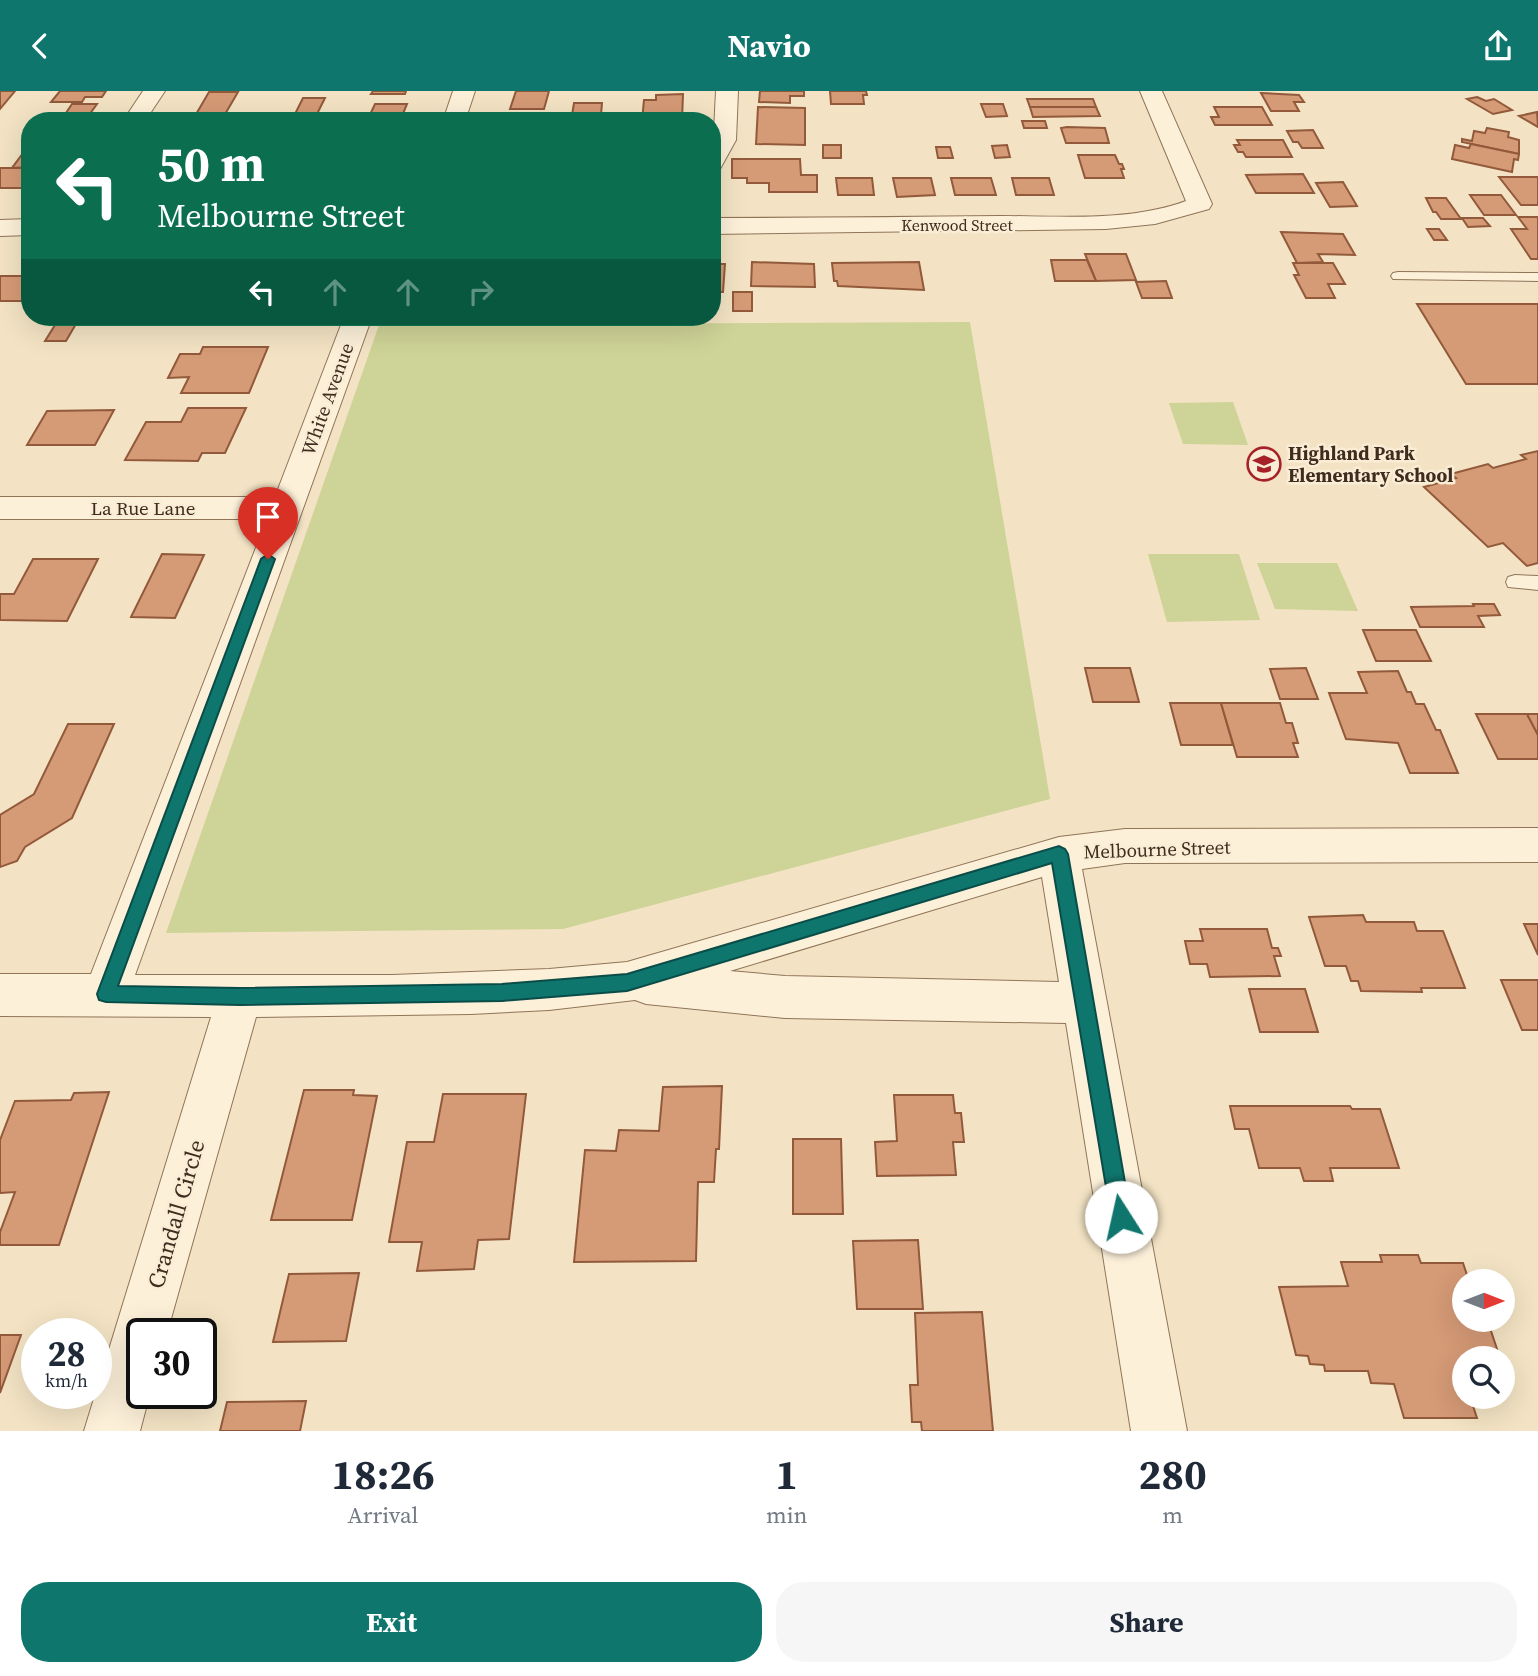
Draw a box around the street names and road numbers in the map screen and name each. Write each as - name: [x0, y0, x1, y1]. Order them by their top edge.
- street label: Kenwood Street: [901, 214, 1013, 236]
- street label: White Avenue: [295, 339, 359, 459]
- street label: La Rue Lane: [91, 495, 195, 521]
- street label: Melbourne Street: [1083, 833, 1232, 865]
- street label: Crandall Circle: [139, 1136, 213, 1292]

